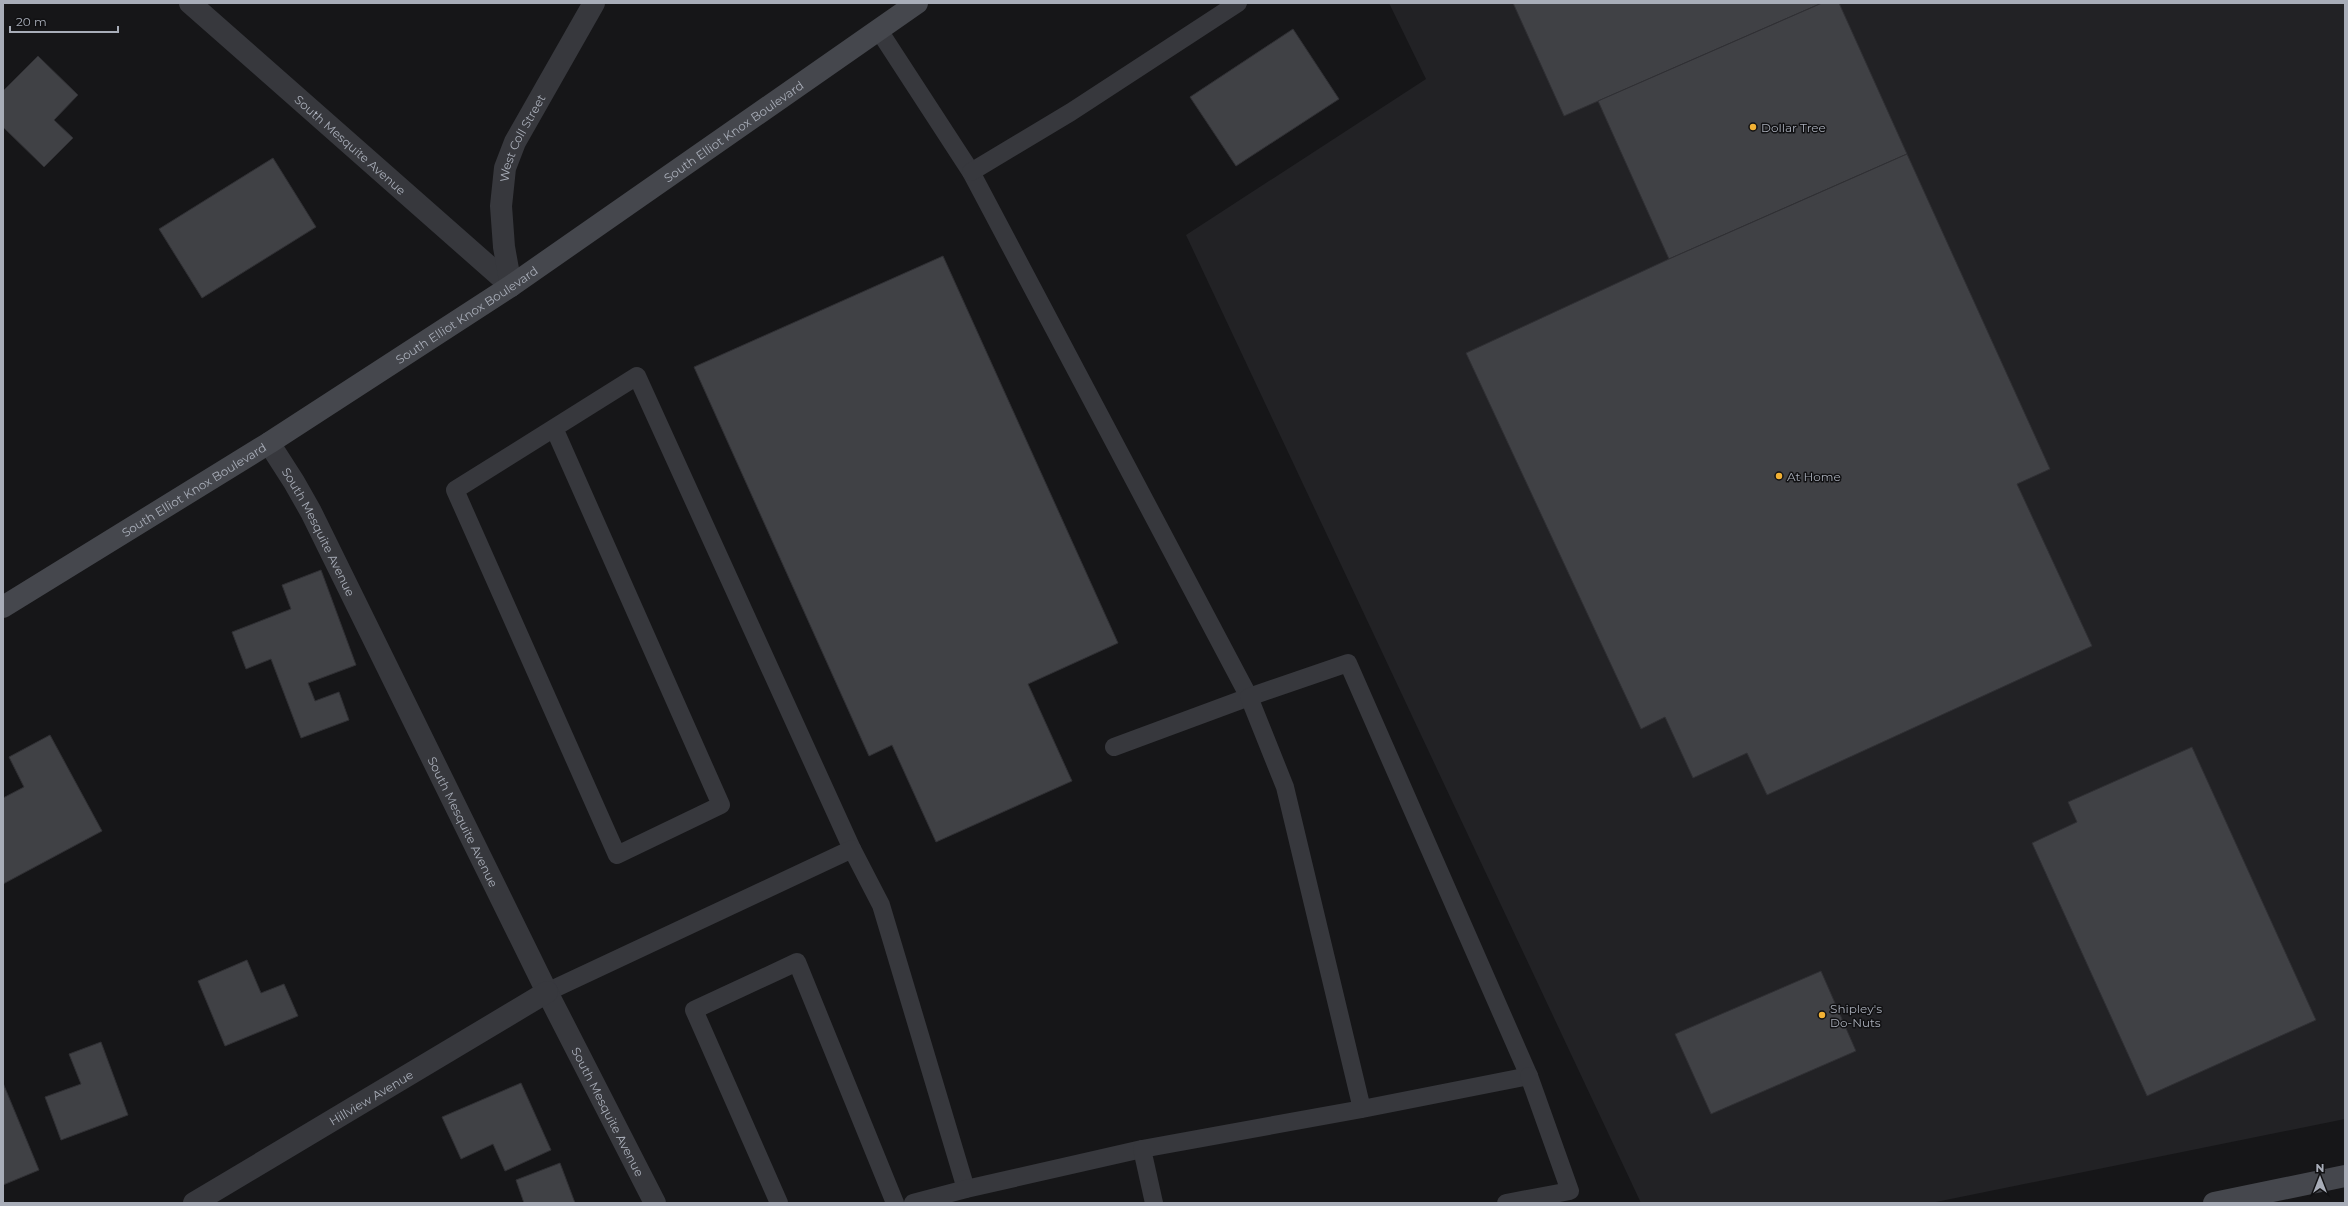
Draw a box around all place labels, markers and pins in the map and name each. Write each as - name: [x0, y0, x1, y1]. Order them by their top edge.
- place label: Dollar Tree: [1761, 120, 1826, 135]
- marker: Dollar Tree: [1748, 122, 1758, 132]
- place label: At Home: [1787, 469, 1841, 484]
- marker: At Home: [1774, 471, 1784, 481]
- place label: Shipley's Do-Nuts: [1830, 1001, 1882, 1030]
- marker: Shipley's Do-Nuts: [1817, 1010, 1827, 1020]

